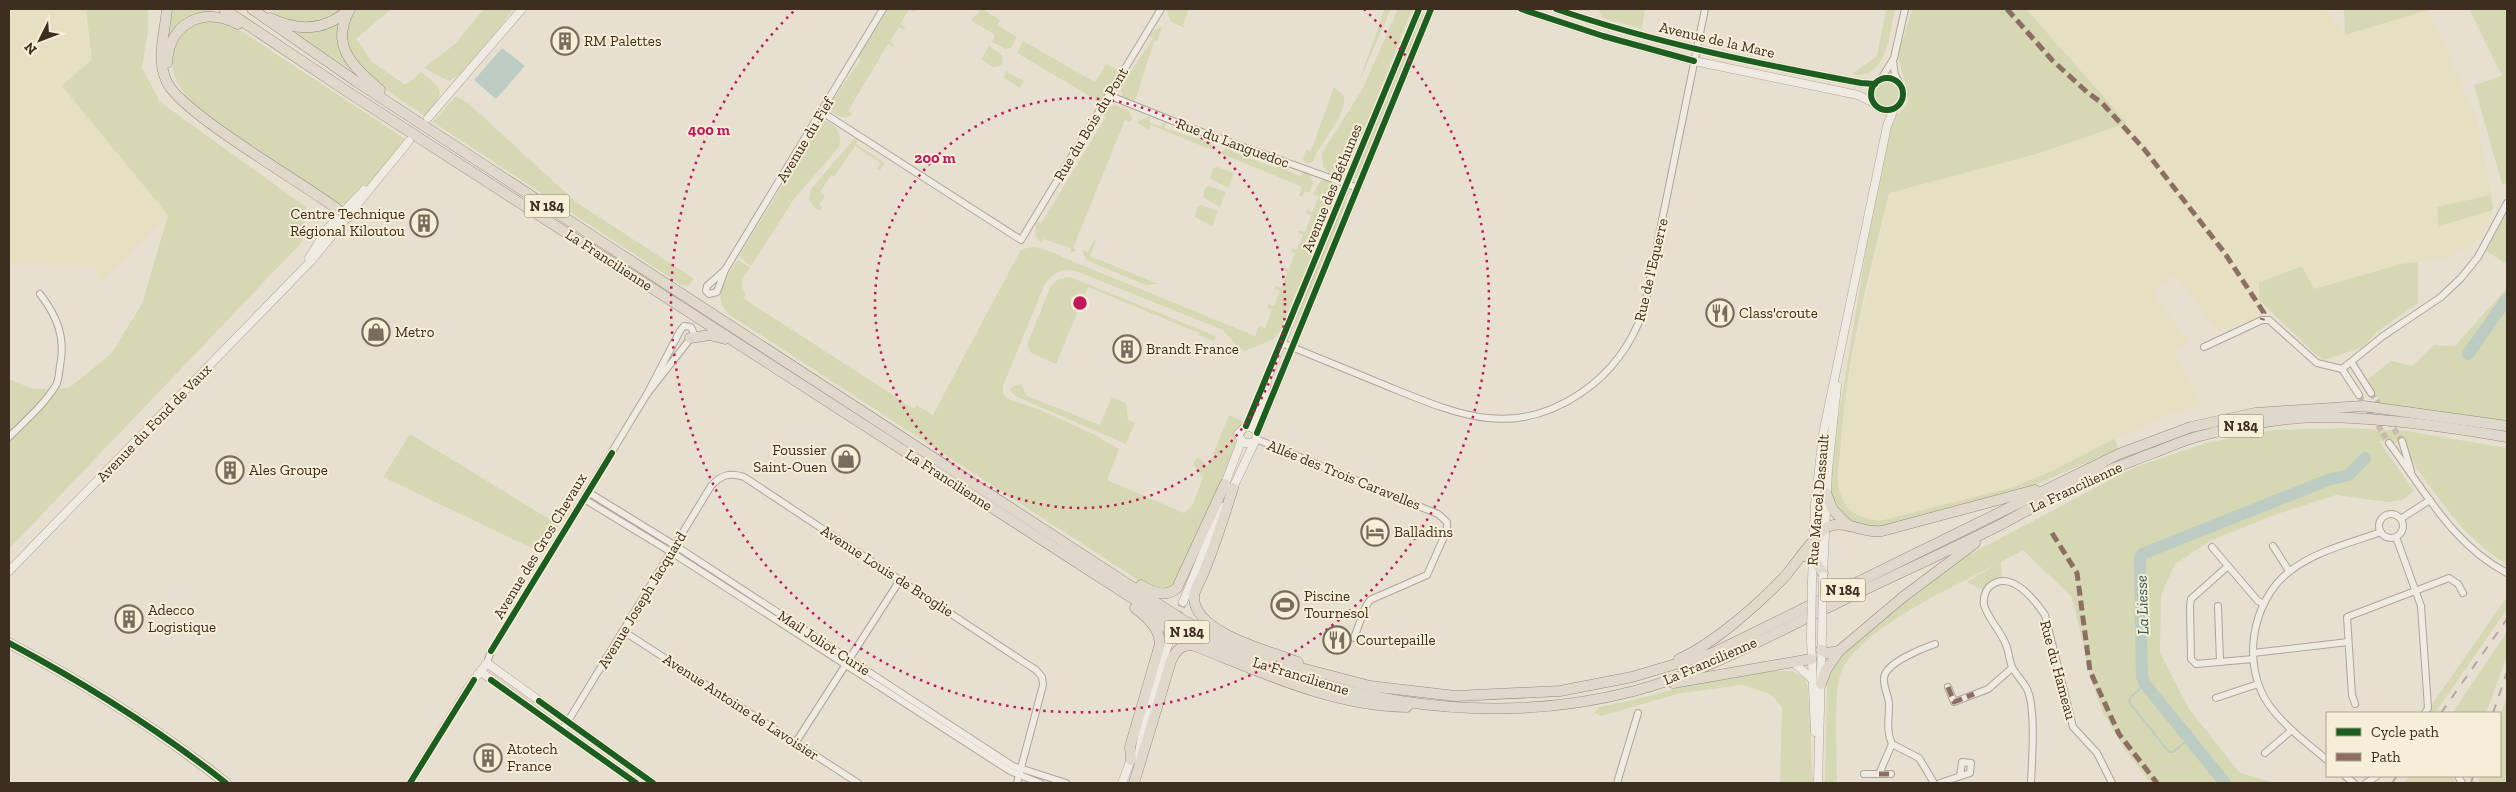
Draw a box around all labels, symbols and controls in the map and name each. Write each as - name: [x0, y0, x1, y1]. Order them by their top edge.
- north arrow: [15, 15, 65, 65]
- street label: Avenue de la Mare: [1658, 18, 1776, 62]
- building icon: RM Palettes: [550, 26, 580, 56]
- place label: RM Palettes: [584, 32, 661, 50]
- text: N: [21, 38, 41, 58]
- street label: Rue du Bois du Pont: [1050, 64, 1132, 184]
- street label: Avenue du Fief: [773, 93, 838, 186]
- street label: Rue du Languedoc: [1174, 114, 1292, 172]
- text: 400 m: [688, 121, 730, 139]
- street label: Avenue des Béthunes: [1298, 121, 1366, 255]
- text: 200 m: [914, 149, 956, 167]
- road number: N 184: [524, 195, 570, 218]
- place label: Centre Technique Régional Kiloutou: [290, 205, 406, 240]
- building icon: Centre Technique Régional Kiloutou: [409, 208, 439, 238]
- street label: Rue de l'Equerre: [1630, 217, 1672, 323]
- street label: La Francilienne: [562, 225, 656, 295]
- centre of rings: [1071, 294, 1089, 312]
- restaurant icon: Class'croute: [1705, 298, 1735, 328]
- place label: Class'croute: [1739, 304, 1818, 322]
- shop icon: Metro: [361, 317, 391, 347]
- place label: Metro: [395, 323, 435, 341]
- building icon: Brandt France: [1112, 334, 1142, 364]
- place label: Brandt France: [1146, 340, 1239, 358]
- street label: Avenue du Fond de Vaux: [93, 360, 215, 486]
- road number: N 184: [2218, 414, 2264, 438]
- street label: Rue Marcel Dassault: [1803, 433, 1833, 567]
- street label: Allée des Trois Caravelles: [1265, 436, 1423, 514]
- place label: Foussier Saint-Ouen: [753, 441, 827, 476]
- shop icon: Foussier Saint-Ouen: [831, 444, 861, 474]
- street label: La Francilienne: [902, 445, 996, 515]
- building icon: Ales Groupe: [215, 455, 245, 485]
- street label: La Francilienne: [2027, 458, 2125, 516]
- place label: Ales Groupe: [249, 461, 328, 479]
- street label: Avenue des Gros Chevaux: [489, 470, 591, 622]
- hotel icon: Balladins: [1360, 517, 1390, 547]
- street label: Avenue Louis de Broglie: [817, 521, 957, 621]
- place label: Balladins: [1394, 523, 1453, 541]
- street label: Avenue Joseph Jacquard: [594, 527, 691, 672]
- water label: La Liesse: [2131, 575, 2153, 635]
- road number: N 184: [1820, 578, 1866, 602]
- place label: Piscine Tournesol: [1304, 587, 1369, 622]
- sports icon: Piscine Tournesol: [1270, 590, 1300, 620]
- place label: Adecco Logistique: [148, 601, 216, 636]
- building icon: Adecco Logistique: [114, 604, 144, 634]
- street label: Mail Joliot Curie: [775, 607, 873, 679]
- street label: Rue du Hameau: [2036, 618, 2080, 722]
- road number: N 184: [1164, 620, 1210, 644]
- restaurant icon: Courtepaille: [1322, 625, 1352, 655]
- place label: Courtepaille: [1356, 631, 1435, 649]
- street label: La Francilienne: [1660, 633, 1760, 689]
- street label: Avenue Antoine de Lavoisier: [660, 650, 822, 764]
- street label: La Francilienne: [1251, 653, 1351, 699]
- legend: [2326, 712, 2501, 777]
- text: Cycle path: [2371, 723, 2440, 741]
- place label: Atotech France: [507, 740, 558, 775]
- building icon: Atotech France: [473, 743, 503, 773]
- text: Path: [2371, 748, 2401, 766]

